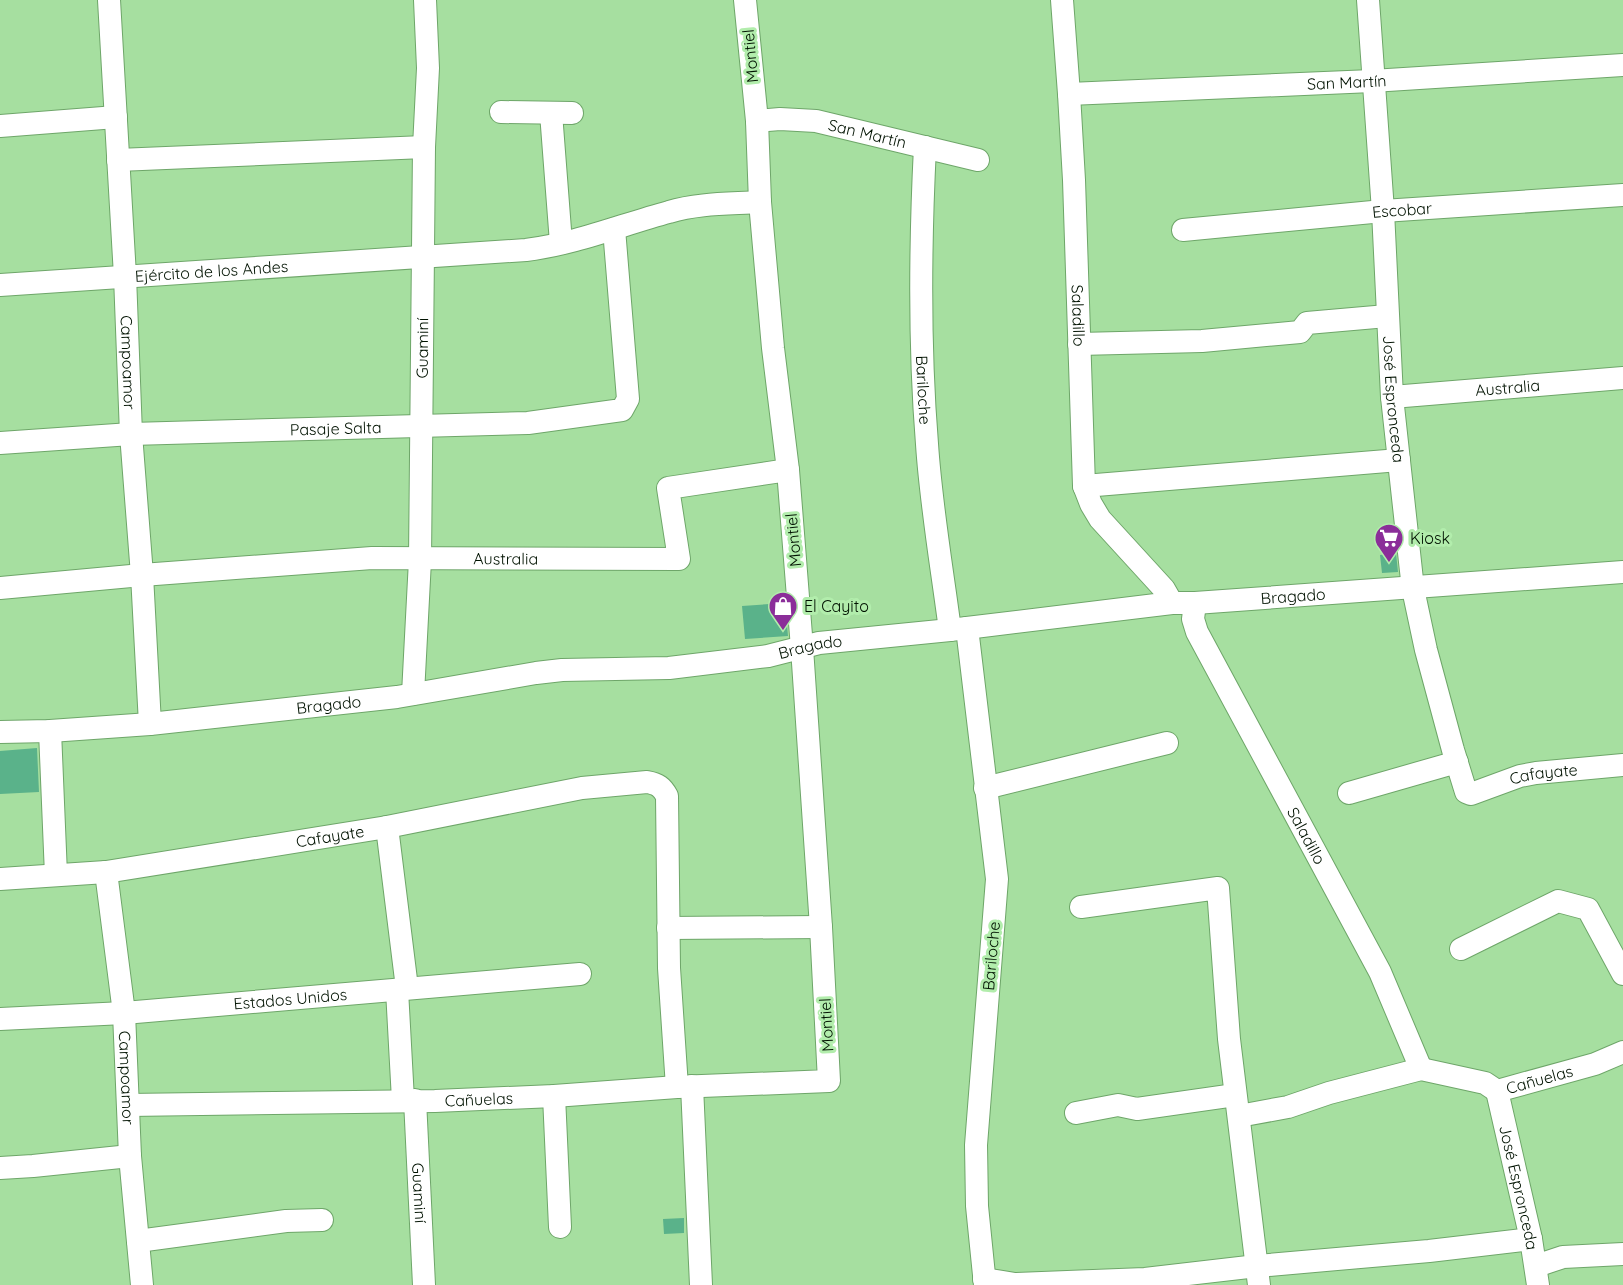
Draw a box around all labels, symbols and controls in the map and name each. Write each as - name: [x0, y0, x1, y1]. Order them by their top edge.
- street label: Montiel: [738, 28, 762, 84]
- street label: San Martín: [1307, 70, 1387, 94]
- street label: San Martín: [826, 114, 908, 152]
- street label: Escobar: [1371, 198, 1433, 222]
- street label: Ejército de los Andes: [134, 256, 289, 286]
- street label: Saladillo: [1067, 284, 1089, 347]
- street label: Campoamor: [117, 315, 140, 410]
- street label: Guaminí: [412, 317, 432, 379]
- street label: José Espronceda: [1379, 335, 1409, 464]
- street label: Bariloche: [912, 355, 936, 425]
- street label: Australia: [1475, 375, 1541, 400]
- street label: Pasaje Salta: [289, 417, 382, 440]
- street label: Montiel: [781, 512, 805, 568]
- supermarket icon: Kiosk: [1373, 522, 1405, 564]
- place label: Kiosk: [1410, 528, 1450, 548]
- street label: Australia: [473, 548, 538, 569]
- street label: Bragado: [1260, 584, 1326, 608]
- shop icon: El Cayito: [767, 590, 799, 632]
- place label: El Cayito: [804, 596, 869, 616]
- street label: Bragado: [776, 631, 843, 663]
- street label: Bragado: [295, 691, 362, 718]
- street label: Cafayate: [1506, 759, 1578, 789]
- street label: Saladillo: [1283, 804, 1330, 868]
- street label: Cafayate: [294, 821, 365, 851]
- street label: Bariloche: [978, 921, 1004, 991]
- street label: Estados Unidos: [233, 984, 348, 1014]
- street label: Montiel: [815, 998, 837, 1052]
- street label: Campoamor: [115, 1030, 139, 1125]
- street label: Cañuelas: [1504, 1061, 1575, 1098]
- street label: Cañuelas: [444, 1088, 514, 1111]
- street label: José Espronceda: [1495, 1123, 1543, 1251]
- street label: Guaminí: [408, 1162, 431, 1224]

